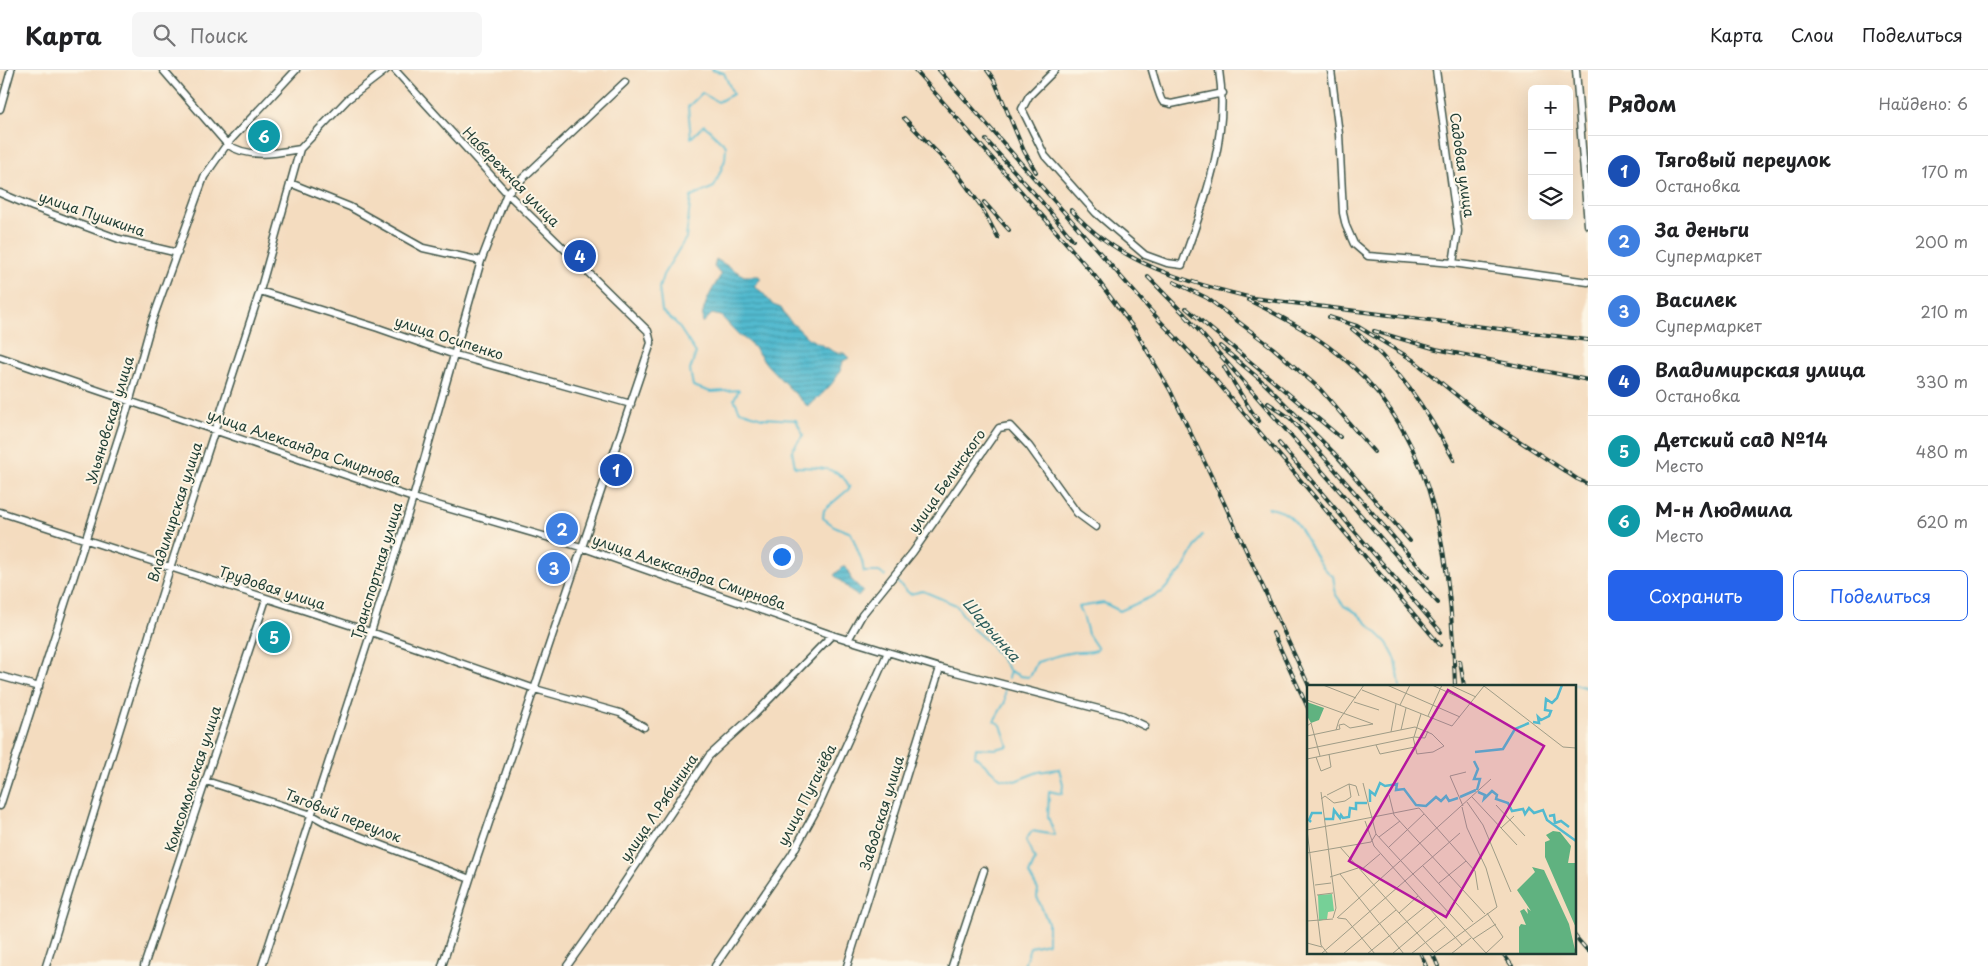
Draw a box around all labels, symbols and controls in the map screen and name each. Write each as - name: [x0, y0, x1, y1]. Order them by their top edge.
- search box: [132, 12, 482, 57]
- text: Карта: [25, 17, 102, 53]
- icon: search: [150, 21, 178, 49]
- text: Поиск: [190, 21, 248, 49]
- text: Карта: [1710, 21, 1763, 48]
- text: Слои: [1791, 21, 1834, 48]
- text: Поделиться: [1862, 21, 1963, 48]
- map controls: [1528, 85, 1573, 220]
- button: +: [1528, 85, 1573, 130]
- text: Рядом: [1608, 87, 1676, 119]
- text: Найдено: 6: [1878, 91, 1968, 115]
- street label: Садовая улица: [1445, 111, 1480, 219]
- pin: 6: [248, 117, 280, 155]
- street label: Набережная улица: [458, 122, 565, 232]
- button: −: [1528, 130, 1573, 175]
- text: Тяговый переулок: [1655, 145, 1830, 173]
- text: 1: [1620, 159, 1628, 183]
- text: 170 m: [1922, 159, 1968, 183]
- text: Остановка: [1655, 173, 1740, 197]
- button: layers: [1528, 175, 1573, 220]
- street label: улица Пушкина: [36, 186, 148, 242]
- text: За деньги: [1655, 215, 1749, 243]
- text: 2: [1618, 229, 1630, 253]
- text: 200 m: [1915, 229, 1968, 253]
- pin: 4: [564, 237, 596, 275]
- text: Супермаркет: [1655, 243, 1762, 267]
- text: Василек: [1655, 285, 1737, 313]
- text: 3: [1619, 299, 1629, 323]
- text: 210 m: [1920, 299, 1968, 323]
- street label: улица Осипенко: [392, 310, 506, 365]
- text: Супермаркет: [1655, 313, 1762, 337]
- street label: Ульяновская улица: [80, 353, 139, 486]
- text: Владимирская улица: [1655, 355, 1866, 383]
- text: 4: [1619, 369, 1629, 393]
- text: 330 m: [1915, 369, 1968, 393]
- text: Остановка: [1655, 383, 1740, 407]
- street label: улица Александра Смирнова: [205, 404, 404, 490]
- street label: улица Белинского: [903, 424, 990, 537]
- text: Детский сад №14: [1655, 425, 1828, 453]
- street label: Владимирская улица: [142, 439, 207, 585]
- text: 5: [1619, 439, 1629, 463]
- text: 480 m: [1916, 439, 1968, 463]
- pin: 1: [600, 451, 632, 489]
- text: Место: [1655, 453, 1704, 477]
- text: М-н Людмила: [1655, 495, 1793, 523]
- street label: Транспортная улица: [346, 500, 407, 642]
- text: 6: [1618, 509, 1630, 533]
- text: 620 m: [1916, 509, 1968, 533]
- pin: 2: [546, 510, 578, 548]
- text: Место: [1655, 523, 1704, 547]
- street label: улица Александра Смирнова: [590, 529, 789, 615]
- your location: [769, 544, 795, 570]
- pin: 3: [538, 549, 570, 587]
- street label: Трудовая улица: [216, 560, 329, 615]
- button: Сохранить: [1608, 570, 1783, 621]
- button: Поделиться: [1793, 570, 1968, 621]
- water label: Шарьинка: [958, 592, 1027, 667]
- pin: 5: [258, 618, 290, 656]
- inset map: [1307, 685, 1576, 954]
- street label: Комсомольская улица: [159, 703, 226, 855]
- street label: улица Пугачёва: [772, 740, 841, 849]
- street label: улица Л.Рябинина: [615, 749, 703, 866]
- street label: Заводская улица: [854, 753, 909, 873]
- street label: Тяговый переулок: [282, 784, 405, 848]

